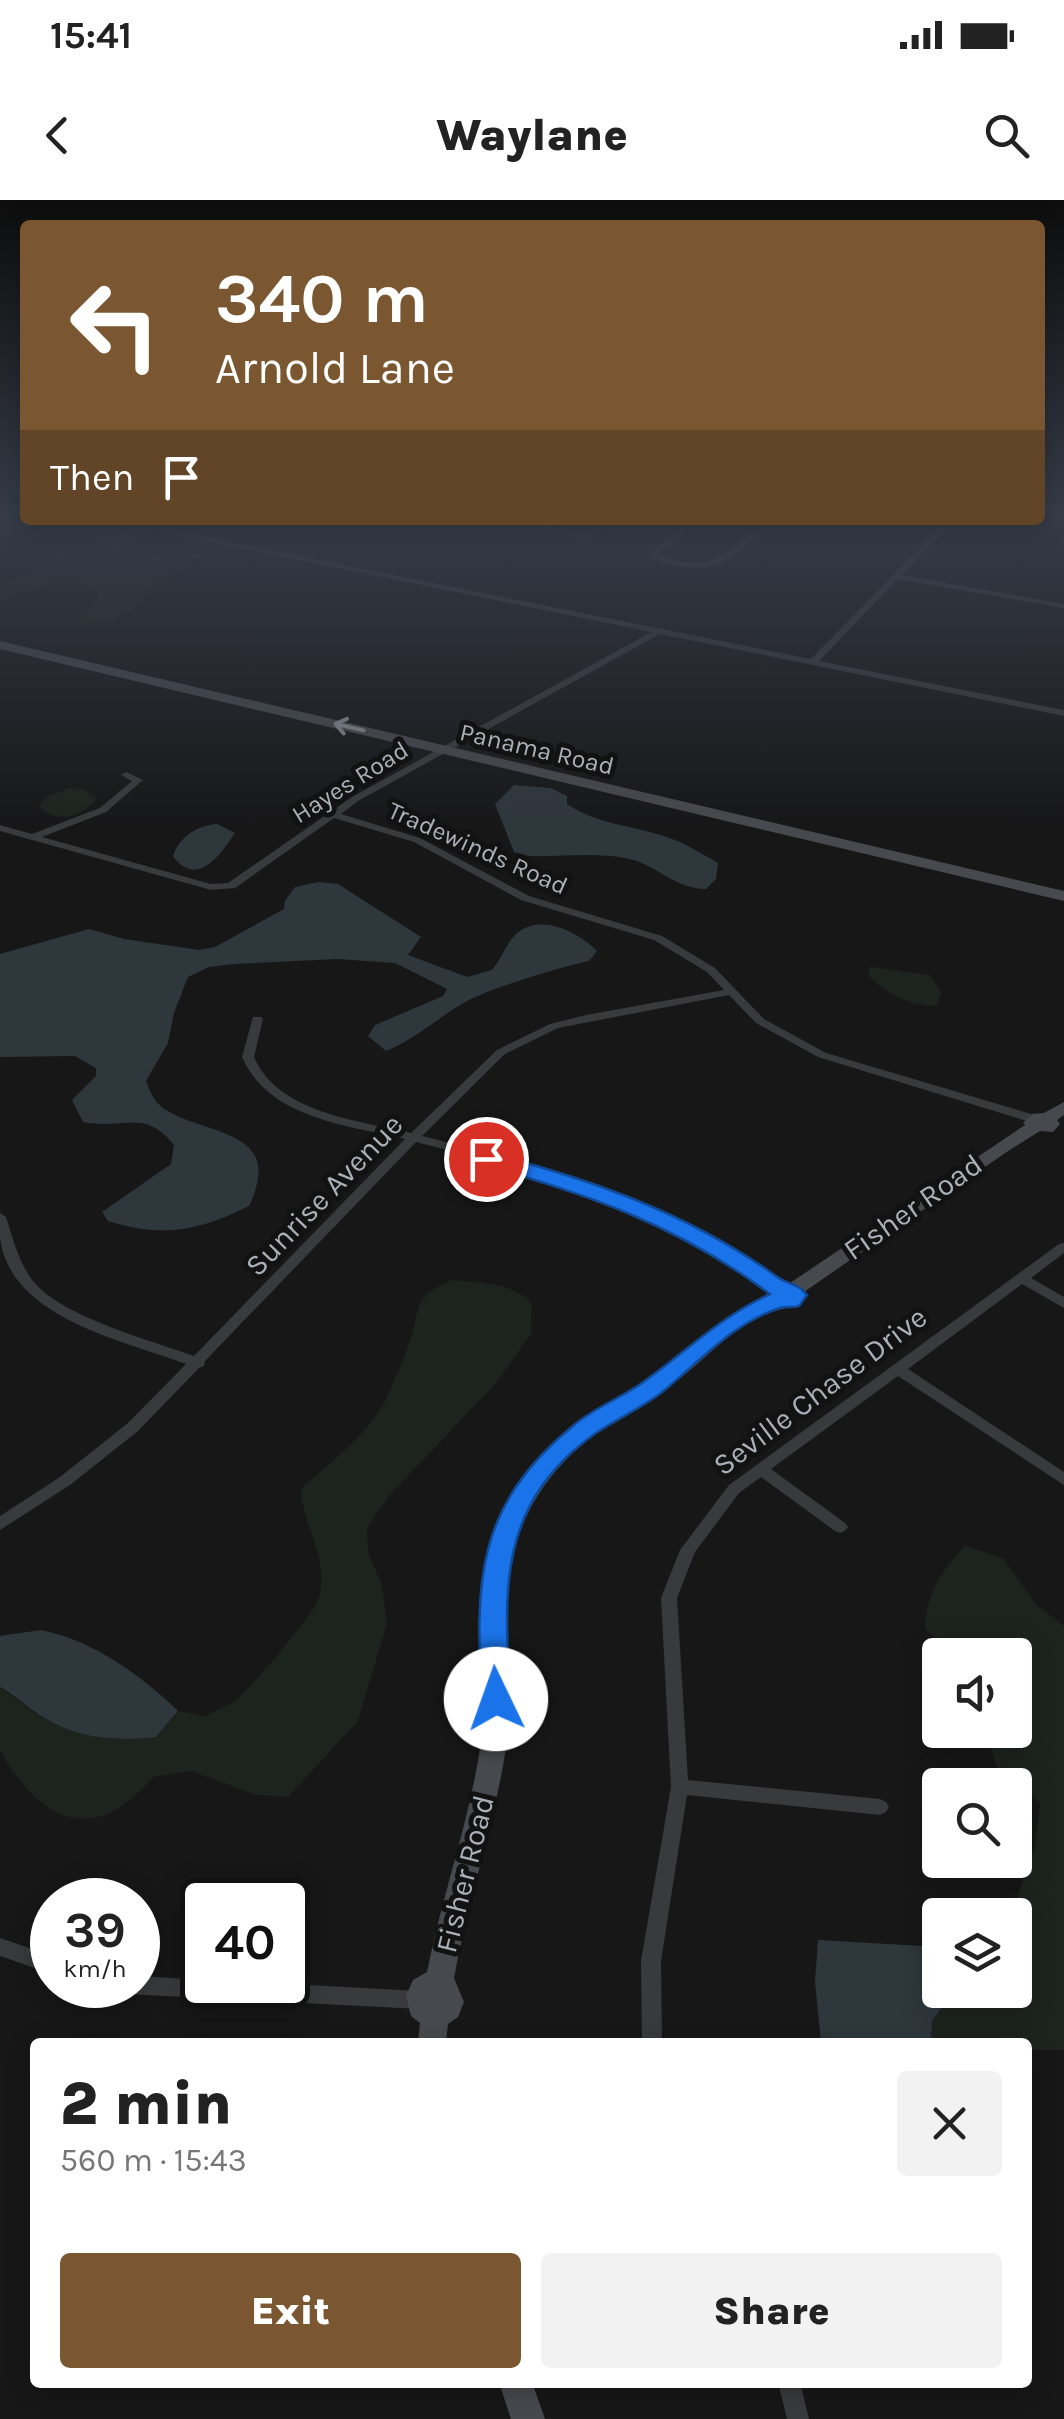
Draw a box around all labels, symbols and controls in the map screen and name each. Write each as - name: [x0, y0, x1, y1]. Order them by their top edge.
- text: 15:41: [50, 13, 132, 58]
- icon: back: [30, 108, 85, 163]
- icon: search: [979, 108, 1034, 163]
- text: Waylane: [436, 109, 628, 161]
- text: 340 m: [215, 258, 429, 340]
- icon: left: [50, 260, 180, 390]
- text: Arnold Lane: [215, 342, 455, 394]
- icon: arrive: [154, 450, 209, 505]
- text: Then: [50, 455, 134, 500]
- one-way arrow: [334, 717, 366, 735]
- street label: Panama Road: [457, 717, 617, 781]
- street label: Hayes Road: [287, 735, 413, 829]
- street label: Tradewinds Road: [384, 795, 572, 901]
- street label: Sunrise Avenue: [238, 1107, 410, 1283]
- pin: [444, 1117, 529, 1202]
- icon: arrive: [459, 1132, 514, 1187]
- street label: Fisher Road: [837, 1146, 989, 1268]
- street label: Seville Chase Drive: [706, 1299, 934, 1483]
- map controls: [922, 1638, 1032, 2008]
- button: sound: [922, 1638, 1032, 1748]
- position arrow: [444, 1647, 548, 1751]
- button: search: [922, 1768, 1032, 1878]
- street label: Fisher Road: [428, 1792, 502, 1956]
- speed limit sign: 40: [180, 1878, 310, 2008]
- button: layers: [922, 1898, 1032, 2008]
- text: 39: [64, 1901, 126, 1960]
- text: km/h: [63, 1954, 127, 1983]
- text: 2 min: [60, 2069, 232, 2139]
- button: close: [897, 2071, 1002, 2176]
- text: 560 m · 15:43: [60, 2142, 247, 2179]
- button: Exit: [60, 2253, 521, 2368]
- button: Share: [541, 2253, 1002, 2368]

